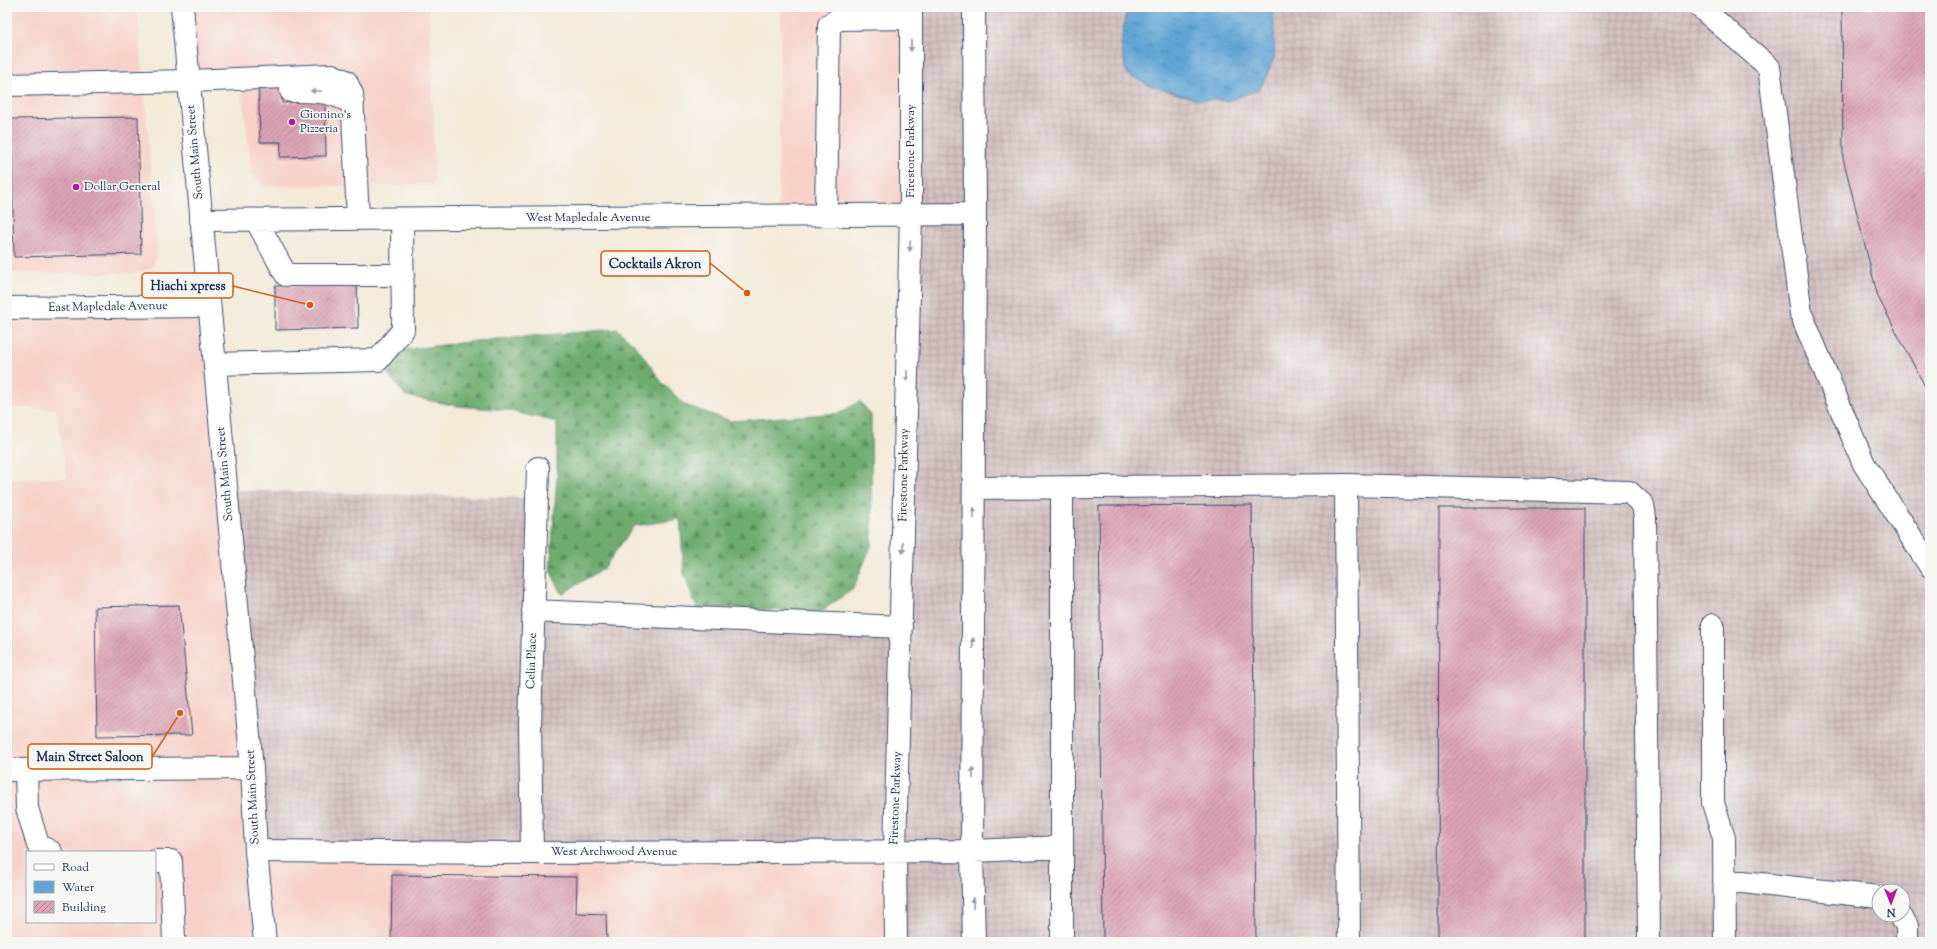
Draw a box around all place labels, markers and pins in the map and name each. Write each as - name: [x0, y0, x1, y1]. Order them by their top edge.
- place label: Gionino's Pizzeria: [300, 106, 351, 138]
- marker: Gionino's Pizzeria: [287, 117, 297, 127]
- place label: Dollar General: [84, 178, 161, 196]
- marker: Dollar General: [71, 182, 81, 192]
- callout: Cocktails Akron: [601, 251, 710, 276]
- callout: Hiachi xpress: [142, 273, 233, 298]
- callout: Main Street Saloon: [28, 744, 152, 769]

